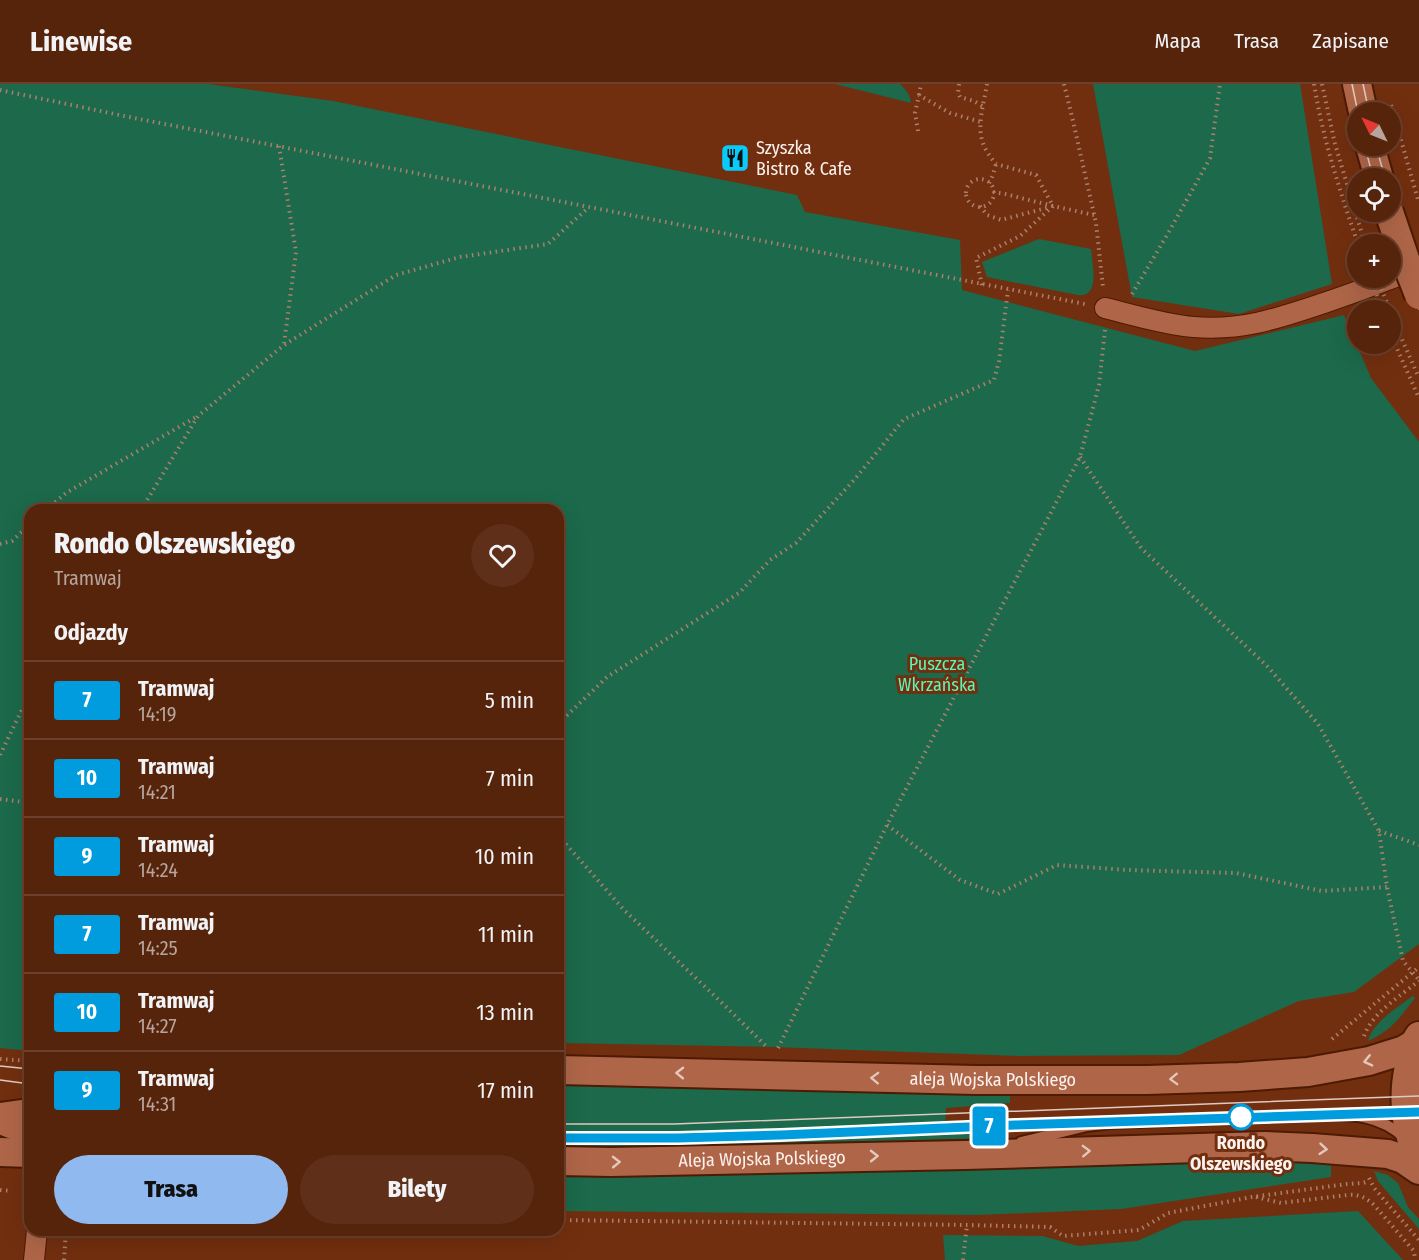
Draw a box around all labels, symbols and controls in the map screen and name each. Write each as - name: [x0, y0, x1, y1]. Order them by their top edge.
- text: Linewise: [30, 25, 132, 58]
- text: Mapa: [1155, 28, 1201, 54]
- text: Trasa: [1234, 28, 1279, 54]
- text: Zapisane: [1312, 28, 1389, 54]
- north arrow: [1347, 102, 1401, 156]
- map controls: [1347, 102, 1401, 354]
- place label: Szyszka Bistro & Cafe: [756, 137, 852, 180]
- restaurant icon: Szyszka Bistro & Cafe: [719, 142, 751, 174]
- button: locate: [1347, 168, 1401, 222]
- button: +: [1347, 234, 1401, 288]
- button: −: [1347, 300, 1401, 354]
- button: heart: [471, 524, 534, 587]
- text: Rondo Olszewskiego: [54, 527, 295, 560]
- text: Tramwaj: [54, 566, 122, 590]
- text: Odjazdy: [54, 619, 128, 646]
- park label: Puszcza Wkrzańska: [898, 653, 976, 696]
- text: Tramwaj: [138, 675, 214, 702]
- text: 7: [83, 687, 91, 713]
- text: 5 min: [485, 687, 534, 714]
- text: 14:19: [138, 702, 176, 726]
- text: Tramwaj: [138, 753, 214, 780]
- text: 10: [77, 765, 97, 791]
- text: 7 min: [486, 765, 534, 792]
- text: 14:21: [138, 780, 176, 804]
- text: Tramwaj: [138, 831, 214, 858]
- text: 9: [82, 843, 92, 869]
- text: 10 min: [475, 843, 534, 870]
- text: 14:24: [138, 858, 178, 882]
- text: Tramwaj: [138, 909, 214, 936]
- text: 7: [83, 921, 91, 947]
- text: 11 min: [478, 921, 534, 948]
- text: 14:25: [138, 936, 178, 960]
- text: Tramwaj: [138, 987, 214, 1014]
- text: 10: [77, 999, 97, 1025]
- text: 13 min: [476, 999, 534, 1026]
- text: 14:27: [138, 1014, 177, 1038]
- one-way arrow: [1363, 1053, 1373, 1066]
- text: Tramwaj: [138, 1065, 214, 1092]
- one-way arrow: [676, 1067, 685, 1079]
- street label: aleja Wojska Polskiego: [909, 1067, 1076, 1091]
- one-way arrow: [871, 1071, 880, 1084]
- one-way arrow: [1170, 1073, 1179, 1086]
- text: 9: [82, 1077, 92, 1103]
- text: 17 min: [477, 1077, 534, 1104]
- text: 14:31: [138, 1092, 176, 1116]
- marker: Rondo Olszewskiego: [1228, 1104, 1254, 1130]
- line badge: 7: [970, 1106, 1008, 1146]
- text: 7: [985, 1113, 993, 1139]
- place label: Rondo Olszewskiego: [1190, 1132, 1292, 1175]
- one-way arrow: [1319, 1142, 1328, 1155]
- one-way arrow: [1082, 1144, 1091, 1157]
- street label: Aleja Wojska Polskiego: [678, 1146, 846, 1172]
- one-way arrow: [870, 1150, 879, 1163]
- button: Trasa: [54, 1155, 288, 1224]
- button: Bilety: [300, 1155, 534, 1224]
- one-way arrow: [612, 1156, 621, 1168]

